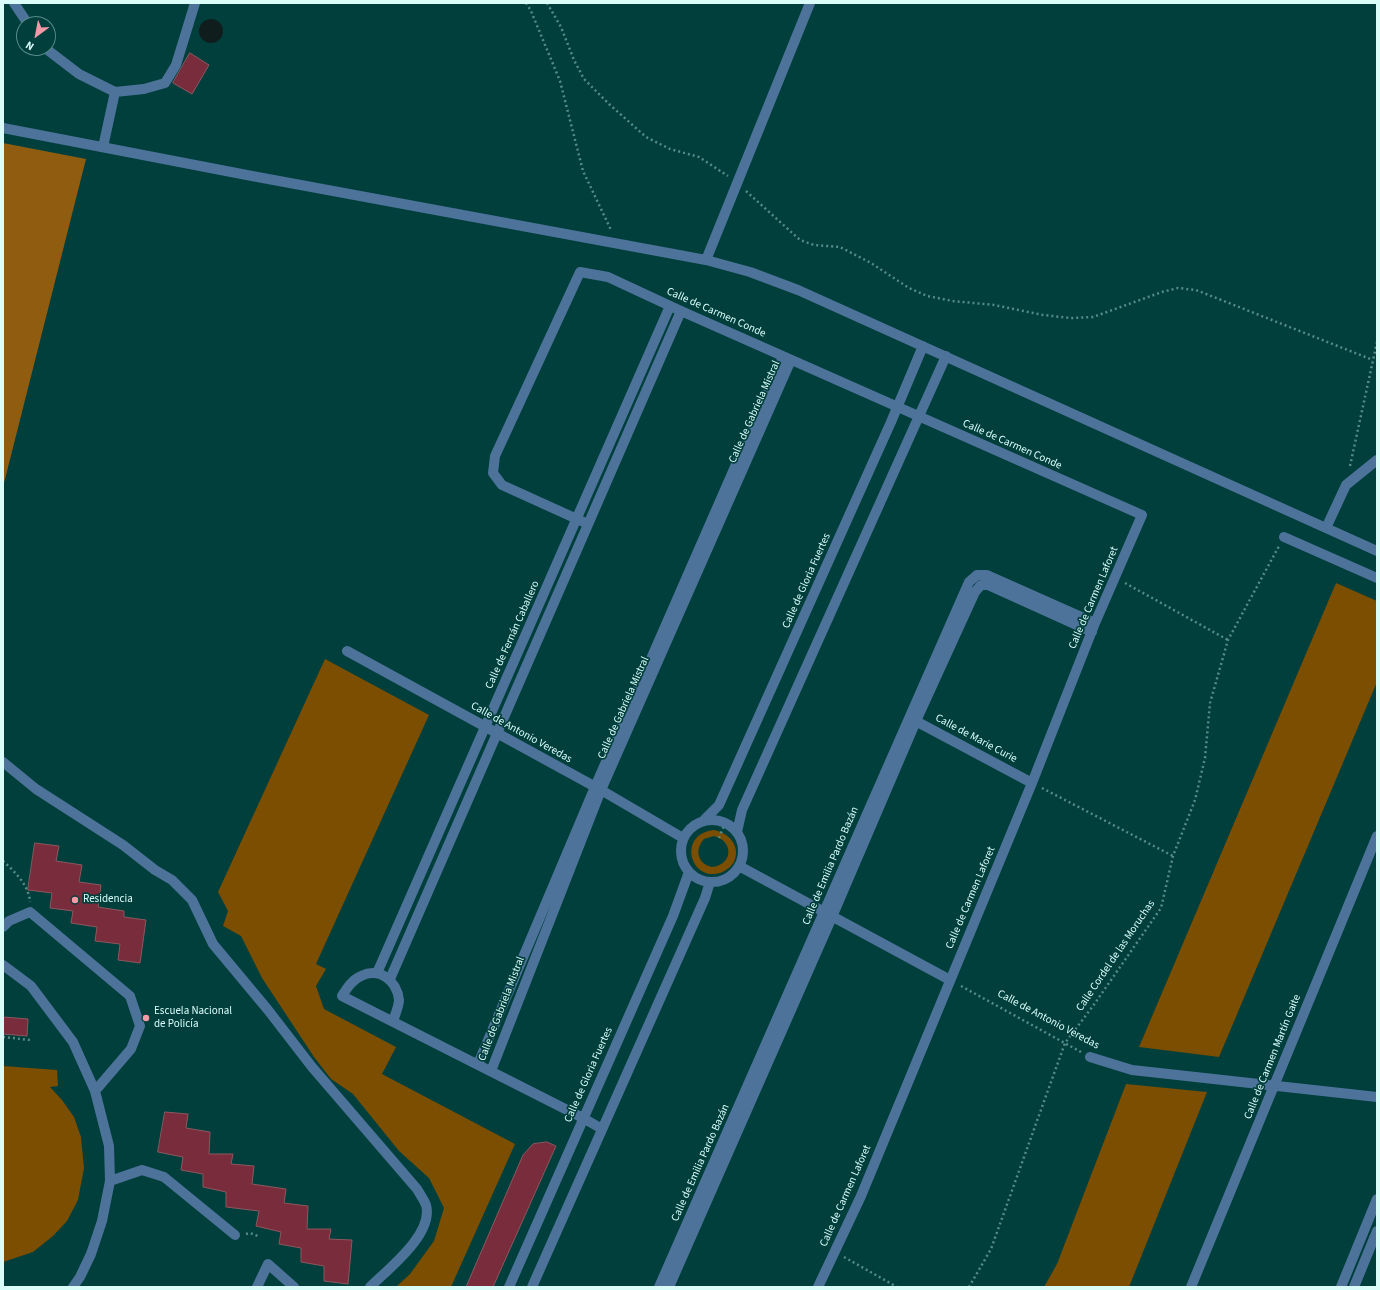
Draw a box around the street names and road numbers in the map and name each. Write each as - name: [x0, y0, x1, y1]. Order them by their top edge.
- street label: Calle de Carmen Conde: [664, 285, 768, 341]
- street label: Calle de Gabriela Mistral: [726, 359, 784, 465]
- street label: Calle de Carmen Conde: [960, 417, 1064, 473]
- street label: Calle de Gloria Fuertes: [780, 531, 834, 631]
- street label: Calle de Carmen Laforet: [1066, 545, 1122, 651]
- street label: Calle de Fernán Caballero: [483, 579, 543, 691]
- street label: Calle de Gabriela Mistral: [595, 655, 653, 761]
- street label: Calle de Antonio Veredas: [468, 700, 574, 766]
- street label: Calle de Marie Curie: [933, 712, 1019, 766]
- street label: Calle de Emilia Pardo Bazán: [800, 805, 862, 927]
- street label: Calle de Carmen Laforet: [943, 845, 999, 951]
- street label: Calle Cordel de las Moruchas: [1074, 898, 1158, 1014]
- street label: Calle de Gabriela Mistral: [476, 955, 528, 1063]
- street label: Calle de Antonio Veredas: [995, 987, 1101, 1053]
- street label: Calle de Carmen Martín Gaite: [1242, 993, 1304, 1121]
- street label: Calle de Gloria Fuertes: [562, 1025, 616, 1125]
- street label: Calle de Emilia Pardo Bazán: [669, 1102, 733, 1224]
- street label: Calle de Carmen Laforet: [818, 1143, 874, 1249]

